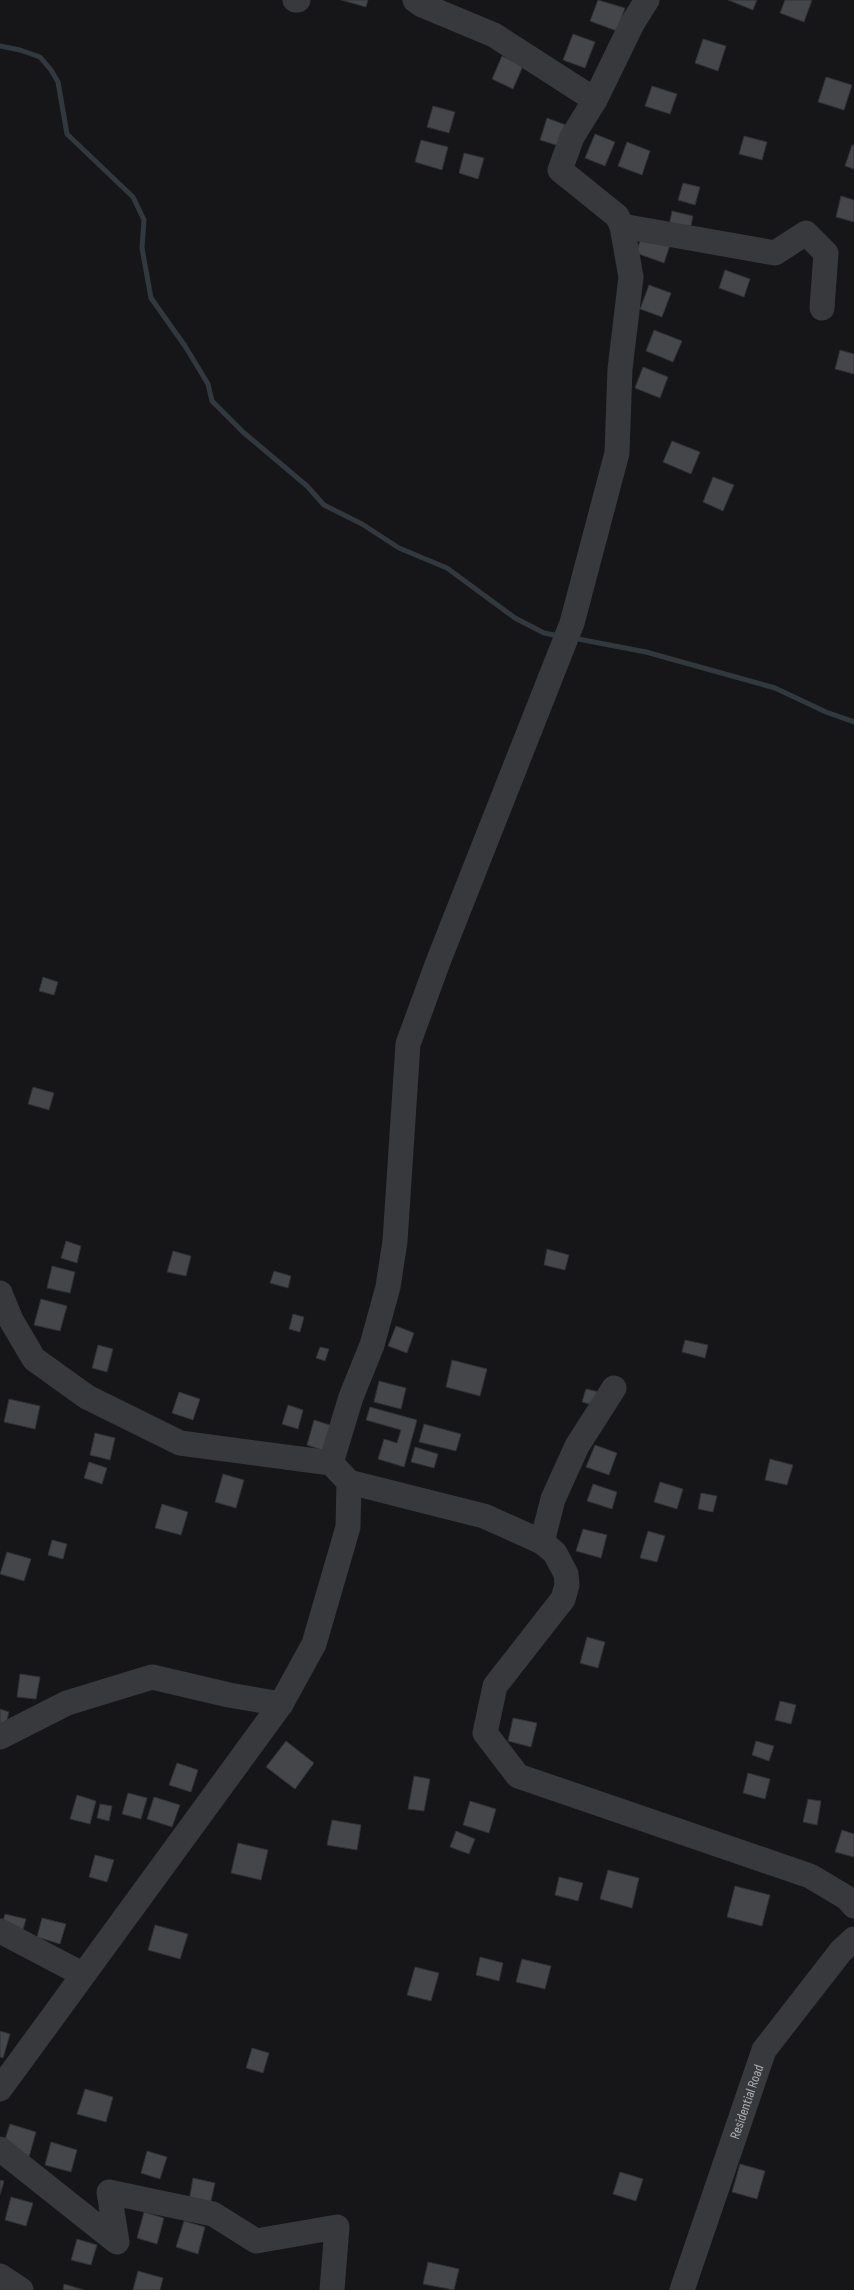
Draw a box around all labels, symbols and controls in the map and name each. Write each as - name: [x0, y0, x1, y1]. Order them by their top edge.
- street label: Residential Road: [726, 2062, 767, 2141]

